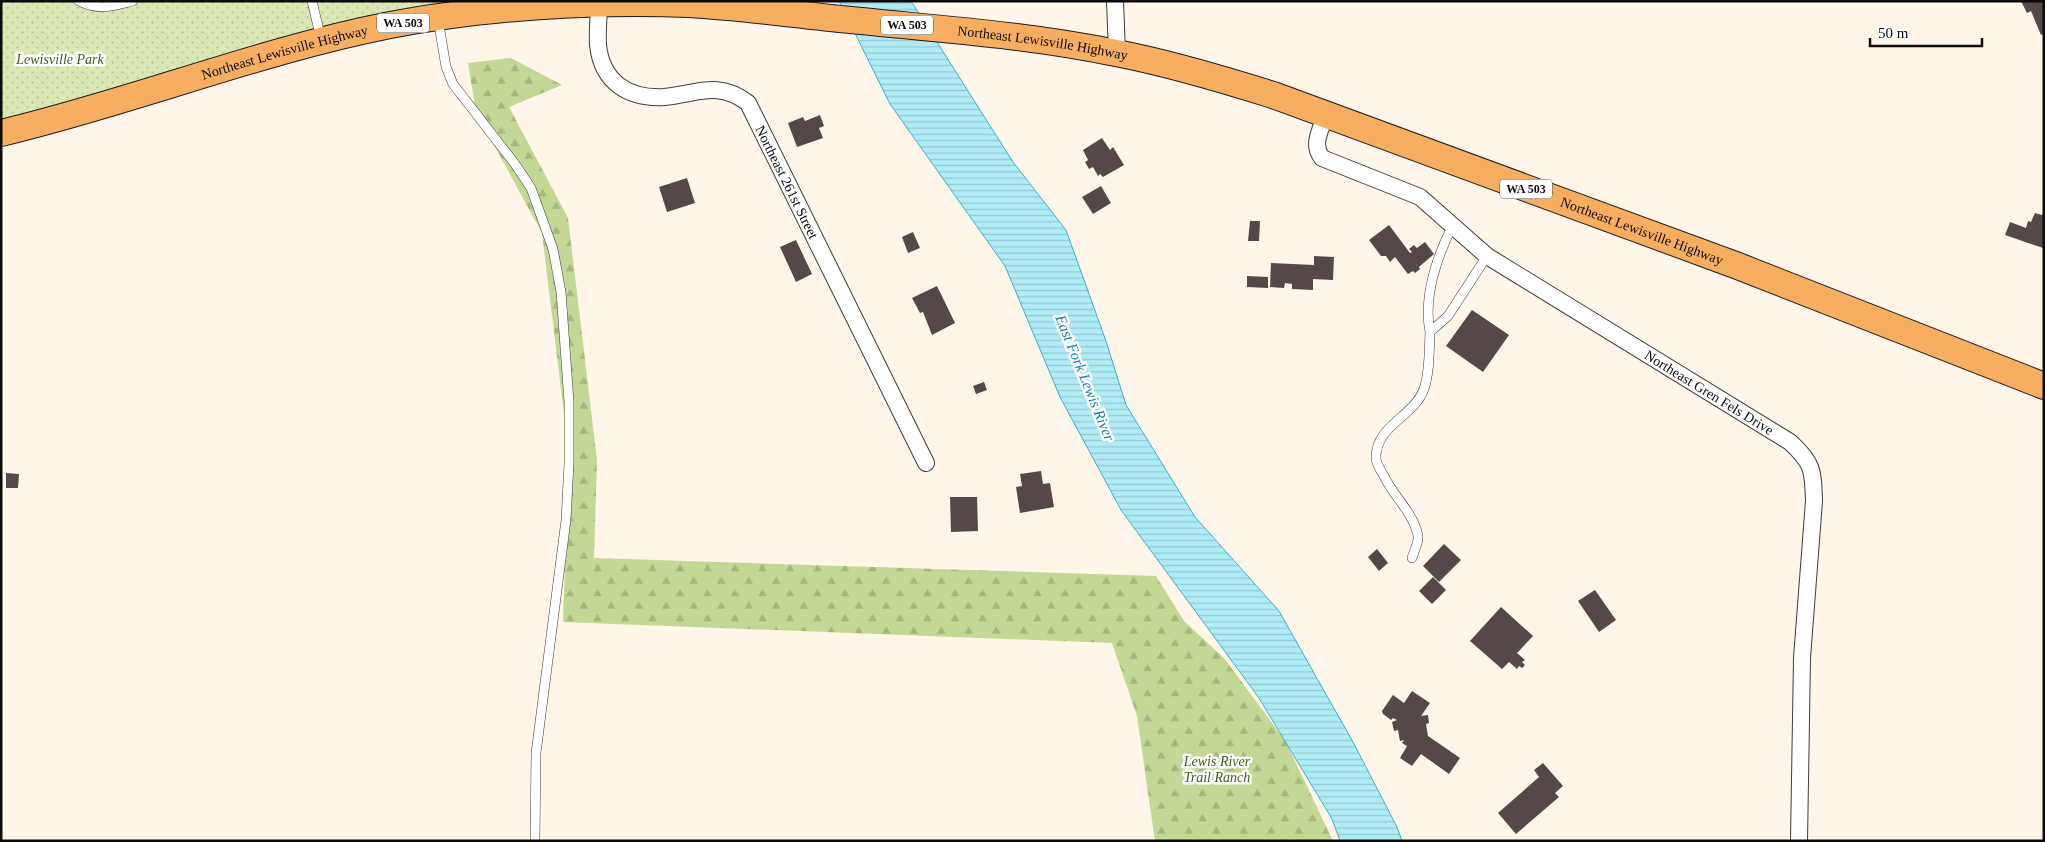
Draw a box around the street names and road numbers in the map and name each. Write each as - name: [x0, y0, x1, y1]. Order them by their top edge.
- road number: WA 503: [377, 13, 429, 32]
- road number: WA 503: [881, 16, 933, 34]
- street label: Northeast Lewisville Highway: [200, 22, 369, 82]
- street label: Northeast Lewisville Highway: [957, 23, 1129, 63]
- street label: Northeast 261st Street: [753, 123, 821, 241]
- road number: WA 503: [1500, 180, 1552, 198]
- street label: Northeast Lewisville Highway: [1559, 194, 1725, 267]
- street label: Northeast Gren Fels Drive: [1642, 347, 1776, 438]

